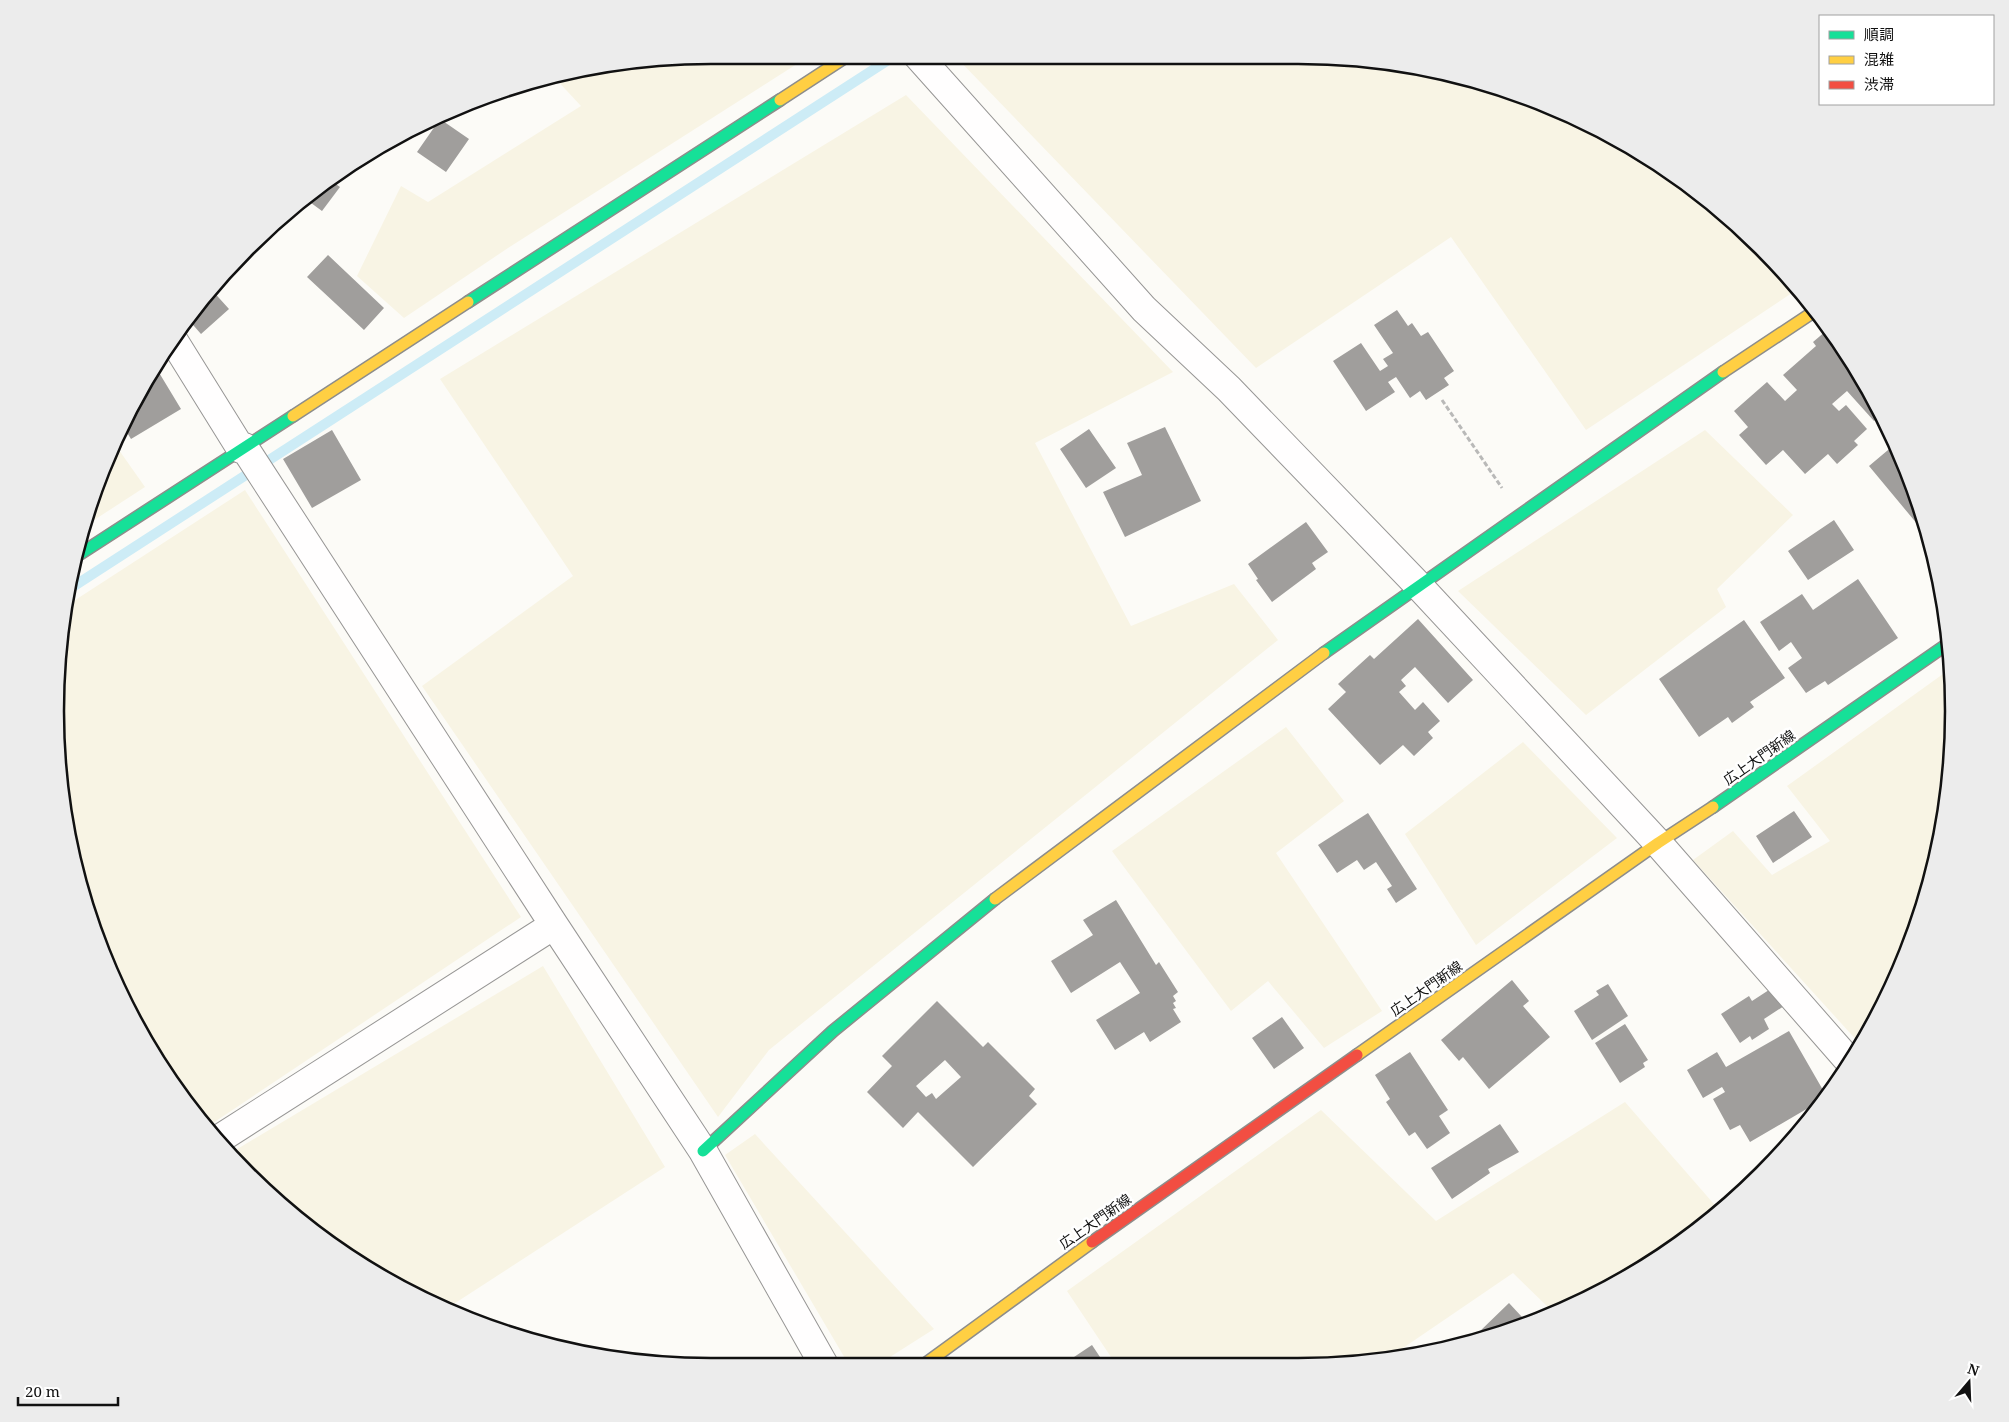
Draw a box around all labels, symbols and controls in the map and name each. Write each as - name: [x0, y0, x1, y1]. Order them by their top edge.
- legend: [1819, 15, 1994, 105]
- text: 順調: [1864, 24, 1894, 44]
- text: 混雑: [1864, 49, 1894, 69]
- text: 渋滞: [1864, 74, 1894, 94]
- street label: 広上大門新線: [1719, 725, 1799, 789]
- street label: 広上大門新線: [1386, 956, 1466, 1020]
- street label: 広上大門新線: [1055, 1189, 1135, 1253]
- north arrow: [1944, 1357, 1994, 1407]
- text: N: [1965, 1358, 1982, 1380]
- scale bar: [18, 1374, 118, 1406]
- text: 20 m: [25, 1381, 60, 1401]

